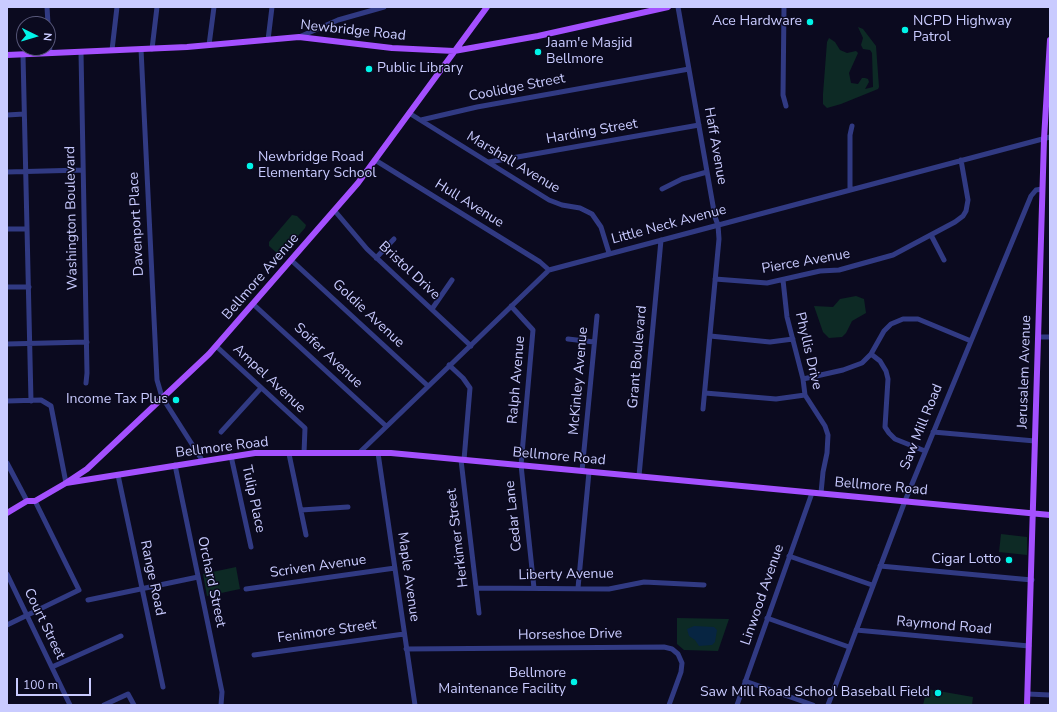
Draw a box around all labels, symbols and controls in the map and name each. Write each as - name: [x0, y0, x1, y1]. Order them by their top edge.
- place label: Ace Hardware: [712, 14, 802, 30]
- place label: NCPD Highway Patrol: [913, 14, 1012, 46]
- north arrow: [16, 16, 56, 56]
- street label: Newbridge Road: [299, 17, 407, 45]
- marker: Ace Hardware: [805, 17, 815, 27]
- marker: NCPD Highway Patrol: [900, 25, 910, 35]
- text: N: [40, 32, 55, 42]
- place label: Jaam'e Masjid Bellmore: [546, 36, 632, 68]
- marker: Jaam'e Masjid Bellmore: [533, 47, 543, 57]
- place label: Public Library: [377, 61, 463, 77]
- marker: Public Library: [364, 64, 374, 74]
- street label: Coolidge Street: [468, 70, 566, 106]
- street label: Haff Avenue: [700, 106, 730, 186]
- street label: Harding Street: [545, 116, 639, 148]
- street label: Marshall Avenue: [463, 129, 563, 197]
- street label: Washington Boulevard: [62, 146, 82, 290]
- place label: Newbridge Road Elementary School: [258, 150, 376, 182]
- marker: Newbridge Road Elementary School: [245, 161, 255, 171]
- street label: Davenport Place: [126, 171, 148, 277]
- street label: Hull Avenue: [431, 176, 507, 232]
- street label: Little Neck Avenue: [610, 202, 728, 248]
- street label: Bellmore Avenue: [219, 231, 303, 323]
- street label: Bristol Drive: [375, 238, 443, 304]
- street label: Pierce Avenue: [760, 246, 852, 278]
- street label: Goldie Avenue: [329, 276, 407, 352]
- street label: Grant Boulevard: [625, 305, 651, 409]
- street label: Phyllis Drive: [791, 311, 825, 391]
- street label: Jerusalem Avenue: [1015, 315, 1035, 429]
- street label: Soifer Avenue: [290, 320, 366, 392]
- street label: McKinley Avenue: [566, 326, 592, 436]
- street label: Ralph Avenue: [505, 335, 529, 425]
- street label: Ampel Avenue: [229, 341, 309, 417]
- street label: Saw Mill Road: [897, 382, 947, 472]
- place label: Income Tax Plus: [66, 392, 168, 408]
- marker: Income Tax Plus: [171, 395, 181, 405]
- street label: Bellmore Road: [175, 434, 269, 462]
- street label: Bellmore Road: [512, 445, 606, 469]
- street label: Tulip Place: [238, 464, 268, 534]
- street label: Bellmore Road: [834, 475, 928, 499]
- street label: Cedar Lane: [502, 480, 526, 552]
- street label: Herkimer Street: [444, 488, 472, 588]
- street label: Maple Avenue: [393, 531, 423, 623]
- street label: Orchard Street: [193, 535, 229, 629]
- street label: Range Road: [136, 539, 168, 617]
- street label: Linwood Avenue: [738, 542, 788, 648]
- street label: Scriven Avenue: [269, 552, 367, 582]
- place label: Cigar Lotto: [932, 552, 1001, 568]
- marker: Cigar Lotto: [1004, 555, 1014, 565]
- street label: Liberty Avenue: [518, 566, 614, 584]
- street label: Court Street: [20, 586, 68, 662]
- street label: Raymond Road: [895, 613, 993, 639]
- street label: Fenimore Street: [276, 617, 378, 647]
- street label: Horseshoe Drive: [518, 626, 622, 644]
- place label: Bellmore Maintenance Facility: [438, 666, 566, 698]
- scale bar: [18, 670, 93, 696]
- text: 100 m: [23, 677, 58, 693]
- marker: Bellmore Maintenance Facility: [569, 677, 579, 687]
- place label: Saw Mill Road School Baseball Field: [700, 685, 930, 701]
- marker: Saw Mill Road School Baseball Field: [933, 688, 943, 698]

